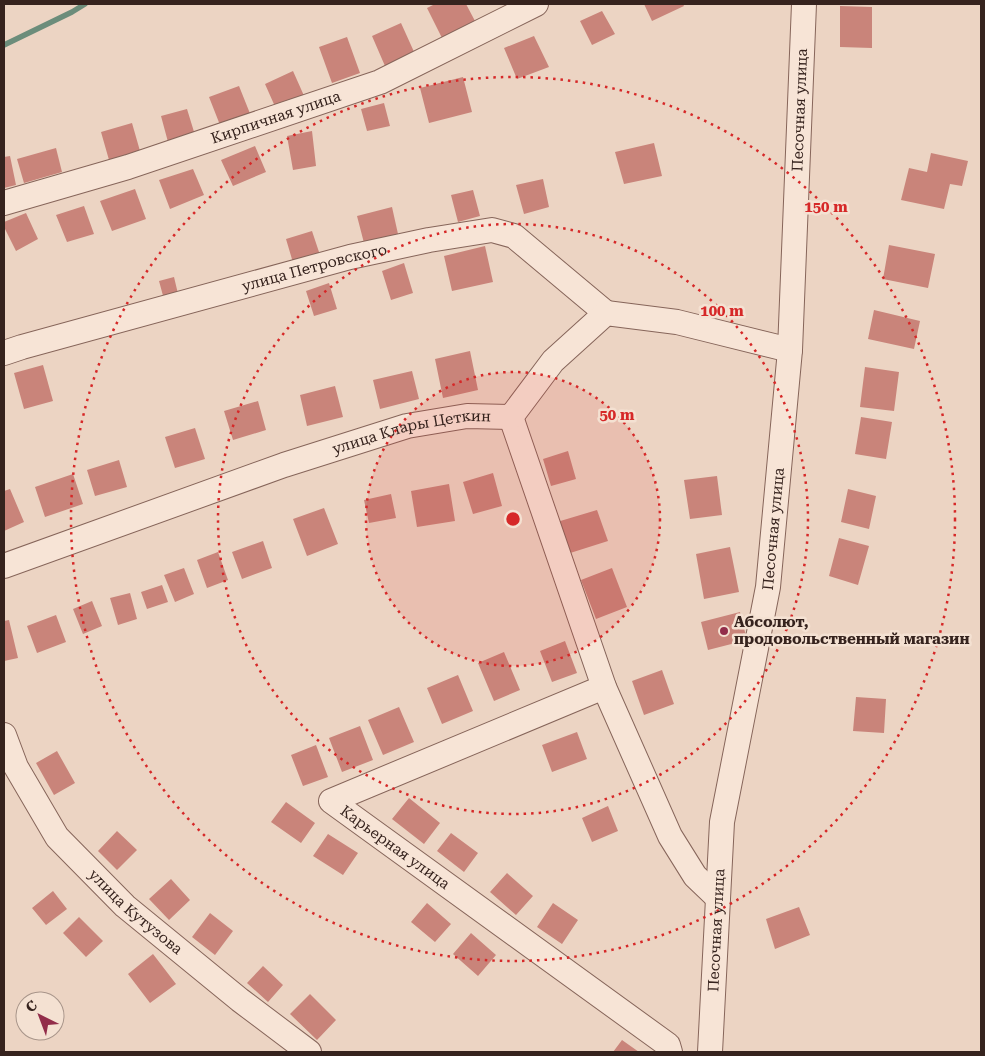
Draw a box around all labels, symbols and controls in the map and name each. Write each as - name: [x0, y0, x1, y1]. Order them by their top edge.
- street label: Песочная улица: [788, 48, 811, 172]
- street label: Кирпичная улица: [208, 87, 343, 147]
- text: 150 m: [804, 198, 848, 216]
- street label: улица Петровского: [240, 240, 389, 295]
- text: 100 m: [700, 302, 744, 320]
- street label: улица Клары Цеткин: [330, 406, 491, 458]
- text: 50 m: [599, 406, 635, 424]
- street label: Песочная улица: [759, 467, 788, 591]
- centre of rings: [504, 510, 522, 528]
- place label: Абсолют, продовольственный магазин: [734, 613, 970, 648]
- marker: Абсолют, продовольственный магазин: [718, 625, 730, 637]
- street label: Карьерная улица: [337, 802, 453, 893]
- street label: улица Кутузова: [85, 866, 186, 958]
- street label: Песочная улица: [704, 868, 729, 992]
- north arrow: [15, 991, 65, 1041]
- text: С: [22, 997, 40, 1016]

